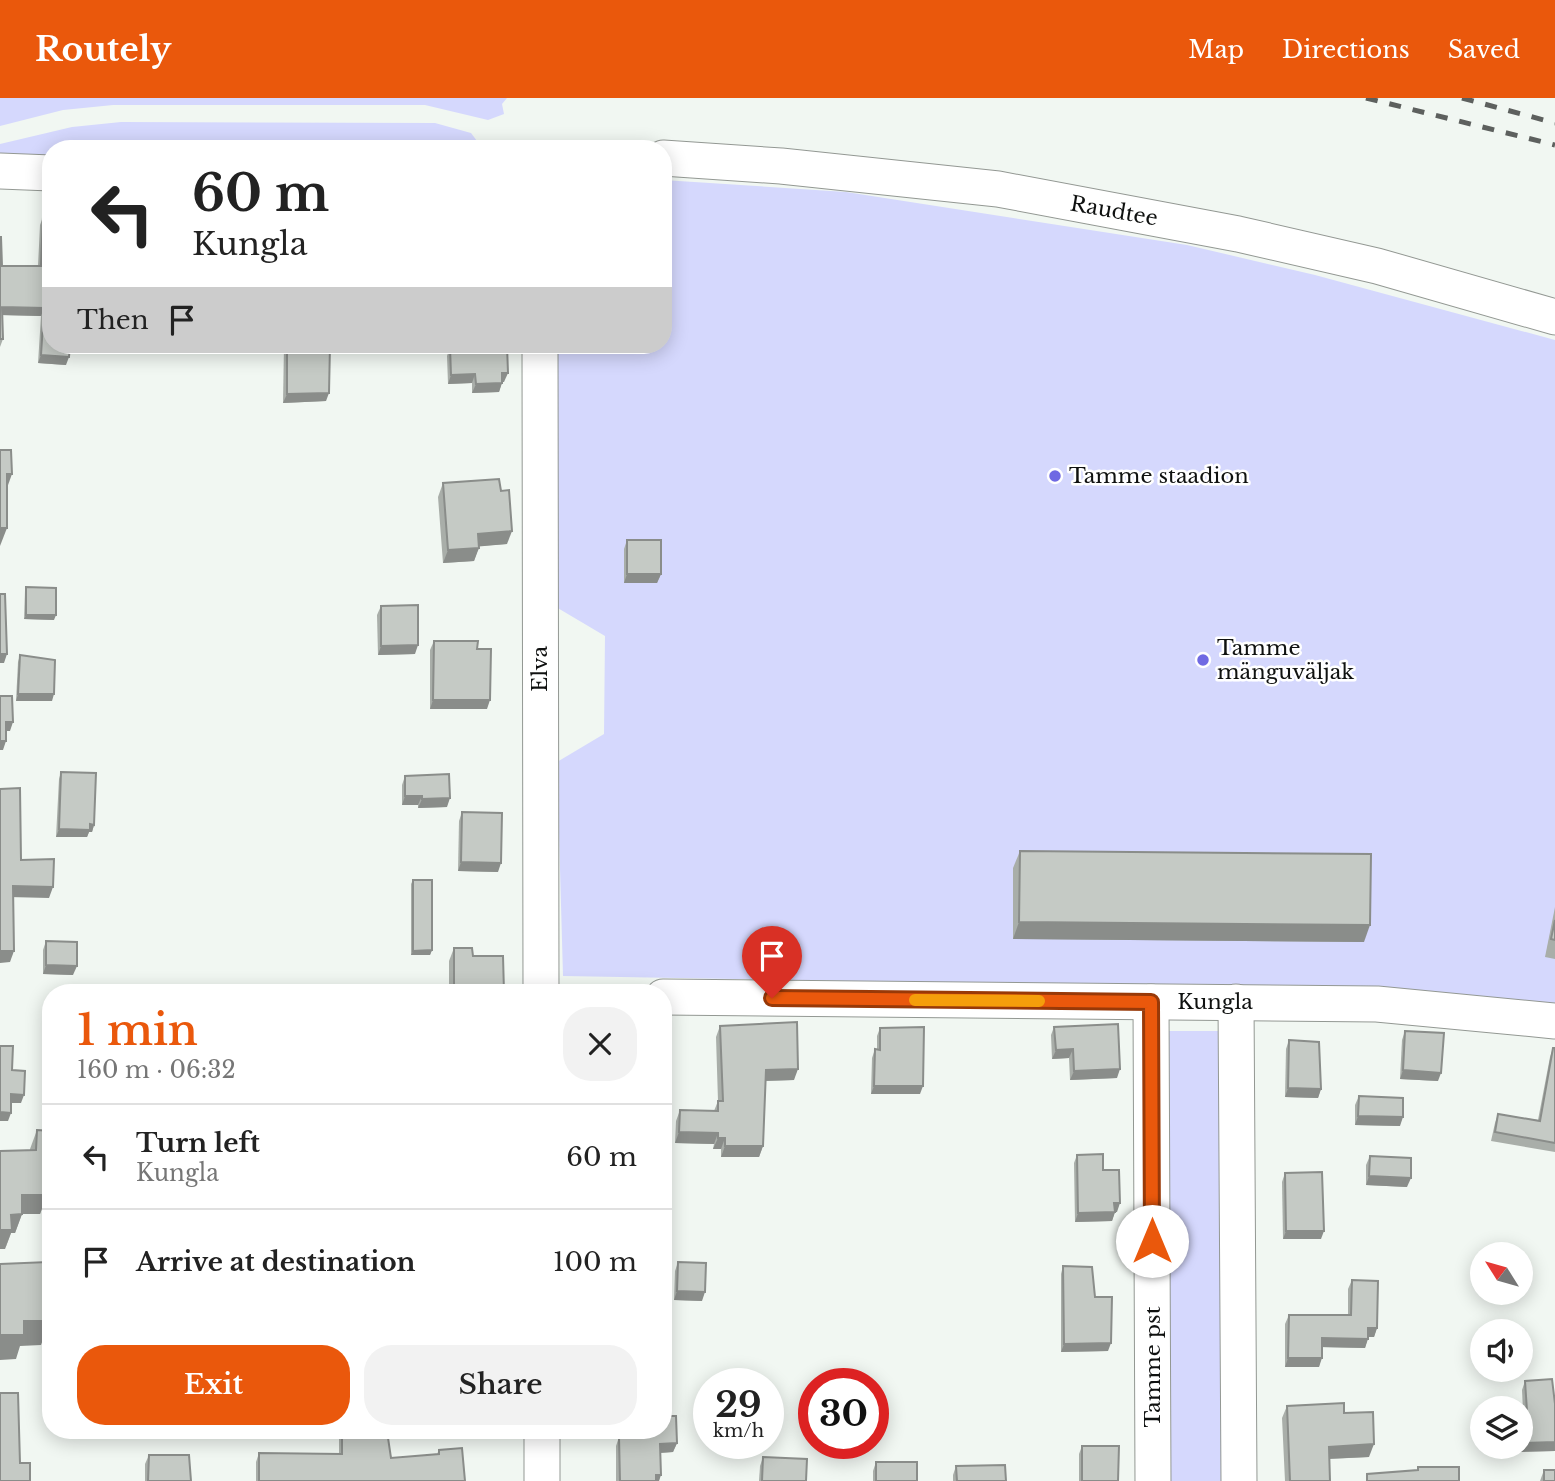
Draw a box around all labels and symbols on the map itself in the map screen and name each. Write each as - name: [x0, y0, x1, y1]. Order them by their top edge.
- street label: Raudtee: [1068, 191, 1160, 231]
- place label: Tamme staadion: [1069, 463, 1249, 489]
- marker: Tamme staadion: [1047, 468, 1063, 484]
- place label: Tamme mänguväljak: [1217, 635, 1354, 685]
- street label: Elva: [527, 646, 553, 692]
- marker: Tamme mänguväljak: [1195, 652, 1211, 668]
- pin: [742, 926, 802, 998]
- street label: Kungla: [1177, 989, 1253, 1015]
- position arrow: [1115, 1204, 1189, 1278]
- north arrow: [1470, 1242, 1533, 1306]
- street label: Tamme pst: [1140, 1306, 1166, 1428]
- speed limit sign: 30: [798, 1368, 889, 1459]

